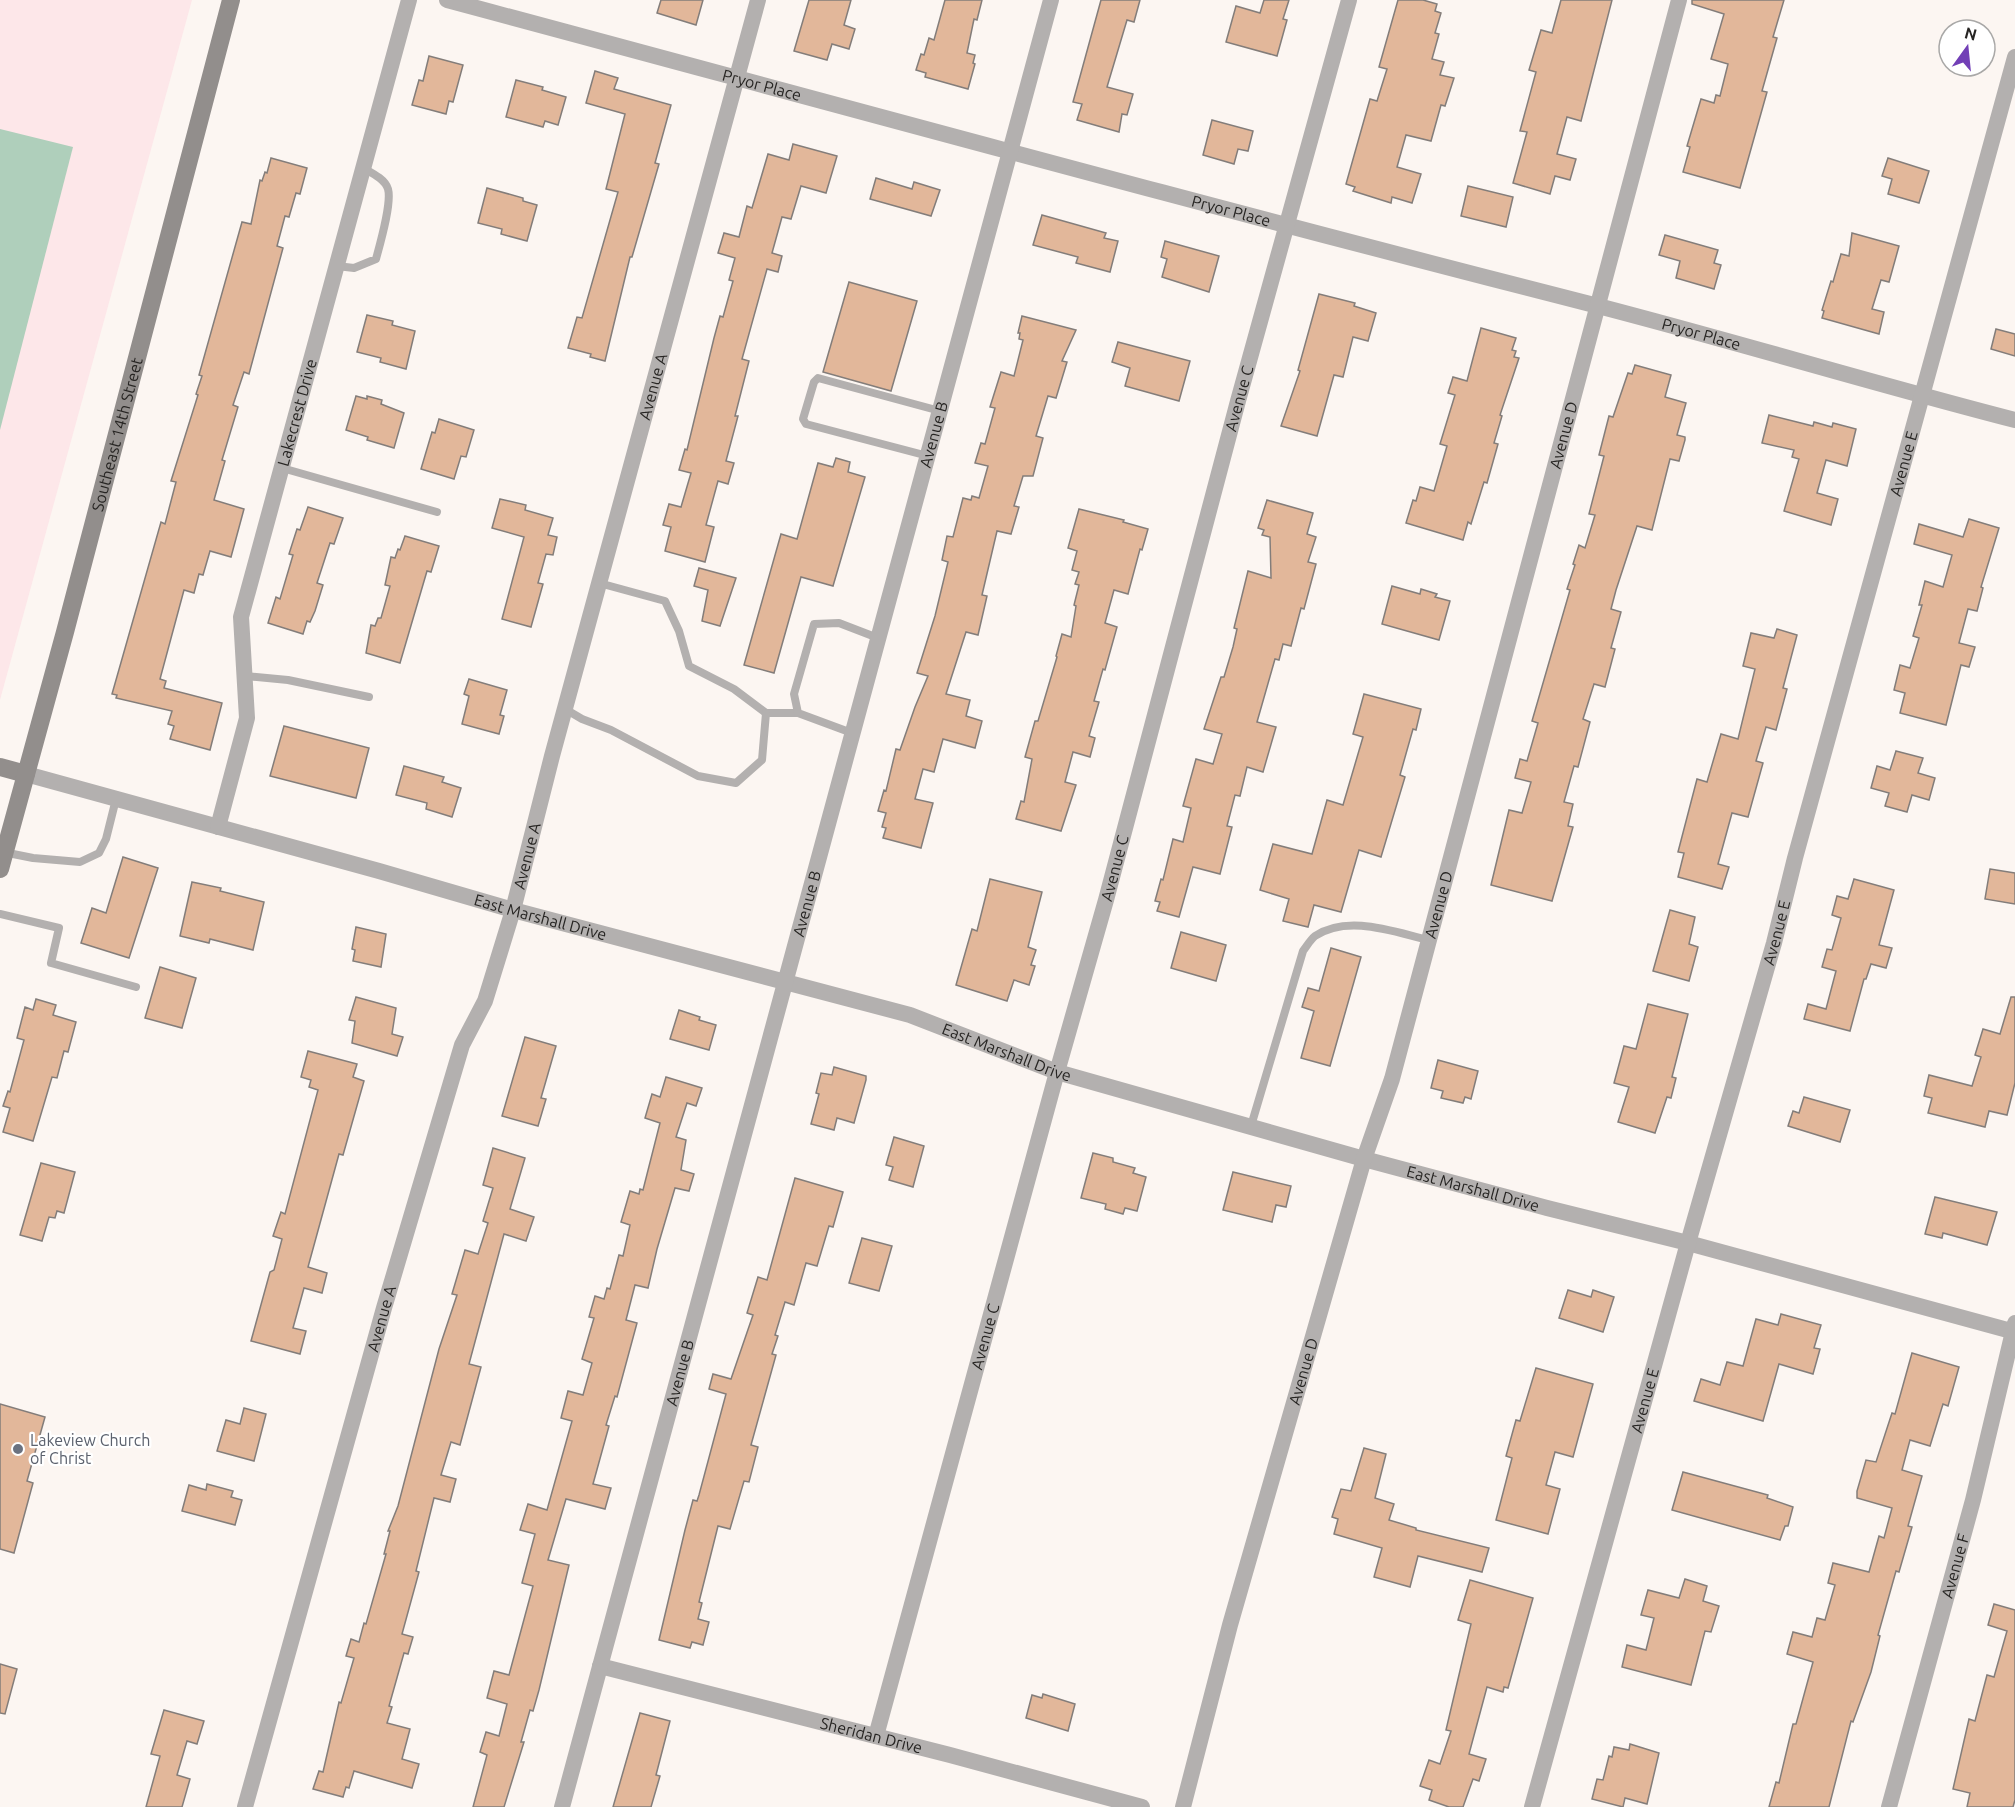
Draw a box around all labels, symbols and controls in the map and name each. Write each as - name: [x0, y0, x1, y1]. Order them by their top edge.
- north arrow: [1937, 18, 1997, 78]
- text: N: [1963, 23, 1979, 44]
- street label: Pryor Place: [720, 66, 803, 104]
- street label: Pryor Place: [1190, 192, 1273, 230]
- street label: Pryor Place: [1660, 314, 1743, 353]
- street label: Avenue A: [635, 351, 670, 422]
- street label: Southeast 14th Street: [88, 355, 146, 513]
- street label: Lakecrest Drive: [274, 357, 320, 468]
- street label: Avenue C: [1221, 363, 1256, 433]
- street label: Avenue B: [916, 399, 951, 469]
- street label: Avenue D: [1546, 399, 1581, 471]
- street label: Avenue E: [1886, 429, 1921, 498]
- street label: Avenue A: [510, 820, 544, 891]
- street label: Avenue C: [1097, 833, 1132, 903]
- street label: Avenue B: [789, 868, 824, 939]
- street label: Avenue D: [1421, 869, 1456, 940]
- street label: East Marshall Drive: [472, 890, 609, 943]
- street label: Avenue E: [1759, 898, 1793, 967]
- street label: East Marshall Drive: [940, 1019, 1073, 1085]
- street label: East Marshall Drive: [1405, 1162, 1541, 1215]
- street label: Avenue A: [363, 1283, 399, 1354]
- street label: Avenue C: [967, 1301, 1002, 1371]
- street label: Avenue D: [1285, 1336, 1321, 1407]
- street label: Avenue B: [662, 1338, 697, 1408]
- street label: Avenue E: [1627, 1366, 1662, 1435]
- place label: Lakeview Church of Christ: [30, 1431, 150, 1467]
- marker: Lakeview Church of Christ: [11, 1442, 25, 1456]
- street label: Avenue F: [1938, 1532, 1972, 1600]
- street label: Sheridan Drive: [818, 1713, 924, 1757]

